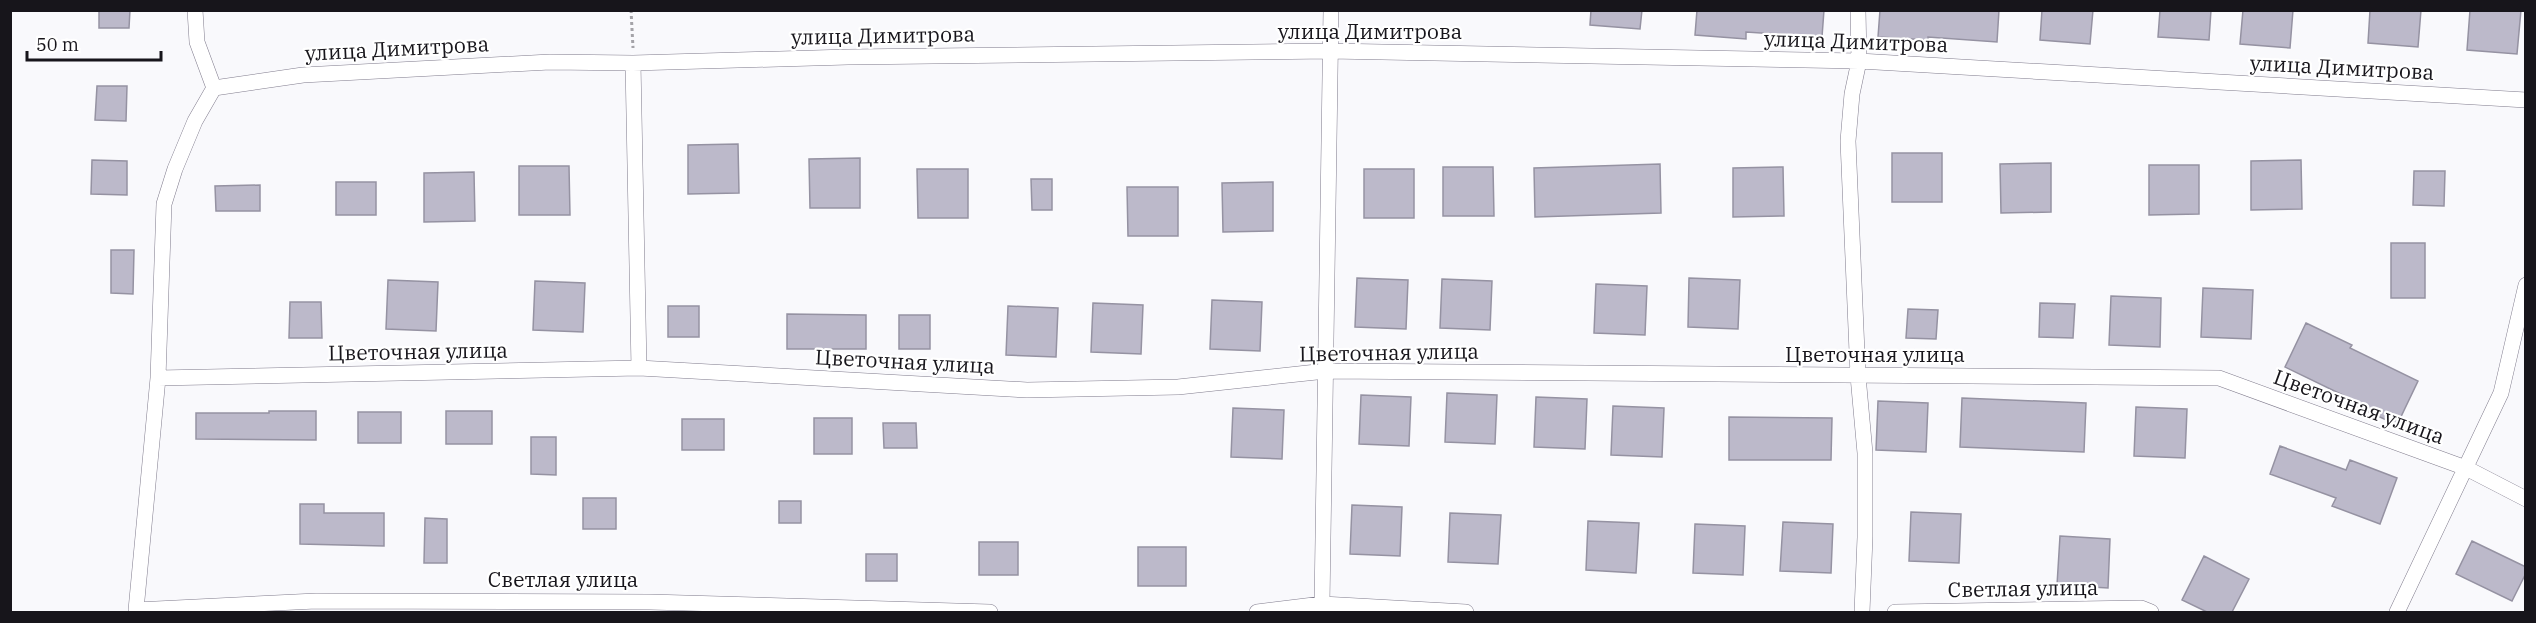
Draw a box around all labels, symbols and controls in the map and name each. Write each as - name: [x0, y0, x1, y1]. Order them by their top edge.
- street label: улица Димитрова: [1278, 17, 1462, 45]
- street label: улица Димитрова: [791, 19, 975, 51]
- scale bar: [27, 24, 160, 62]
- street label: улица Димитрова: [1763, 24, 1949, 58]
- street label: улица Димитрова: [304, 29, 490, 67]
- text: 50 m: [36, 33, 79, 56]
- street label: улица Димитрова: [2249, 48, 2435, 86]
- street label: Цветочная улица: [328, 335, 508, 367]
- street label: Цветочная улица: [1299, 336, 1479, 368]
- street label: Цветочная улица: [1785, 340, 1965, 368]
- street label: Цветочная улица: [815, 342, 996, 380]
- street label: Цветочная улица: [2270, 362, 2449, 450]
- street label: Светлая улица: [488, 565, 638, 593]
- street label: Светлая улица: [1947, 573, 2099, 603]

